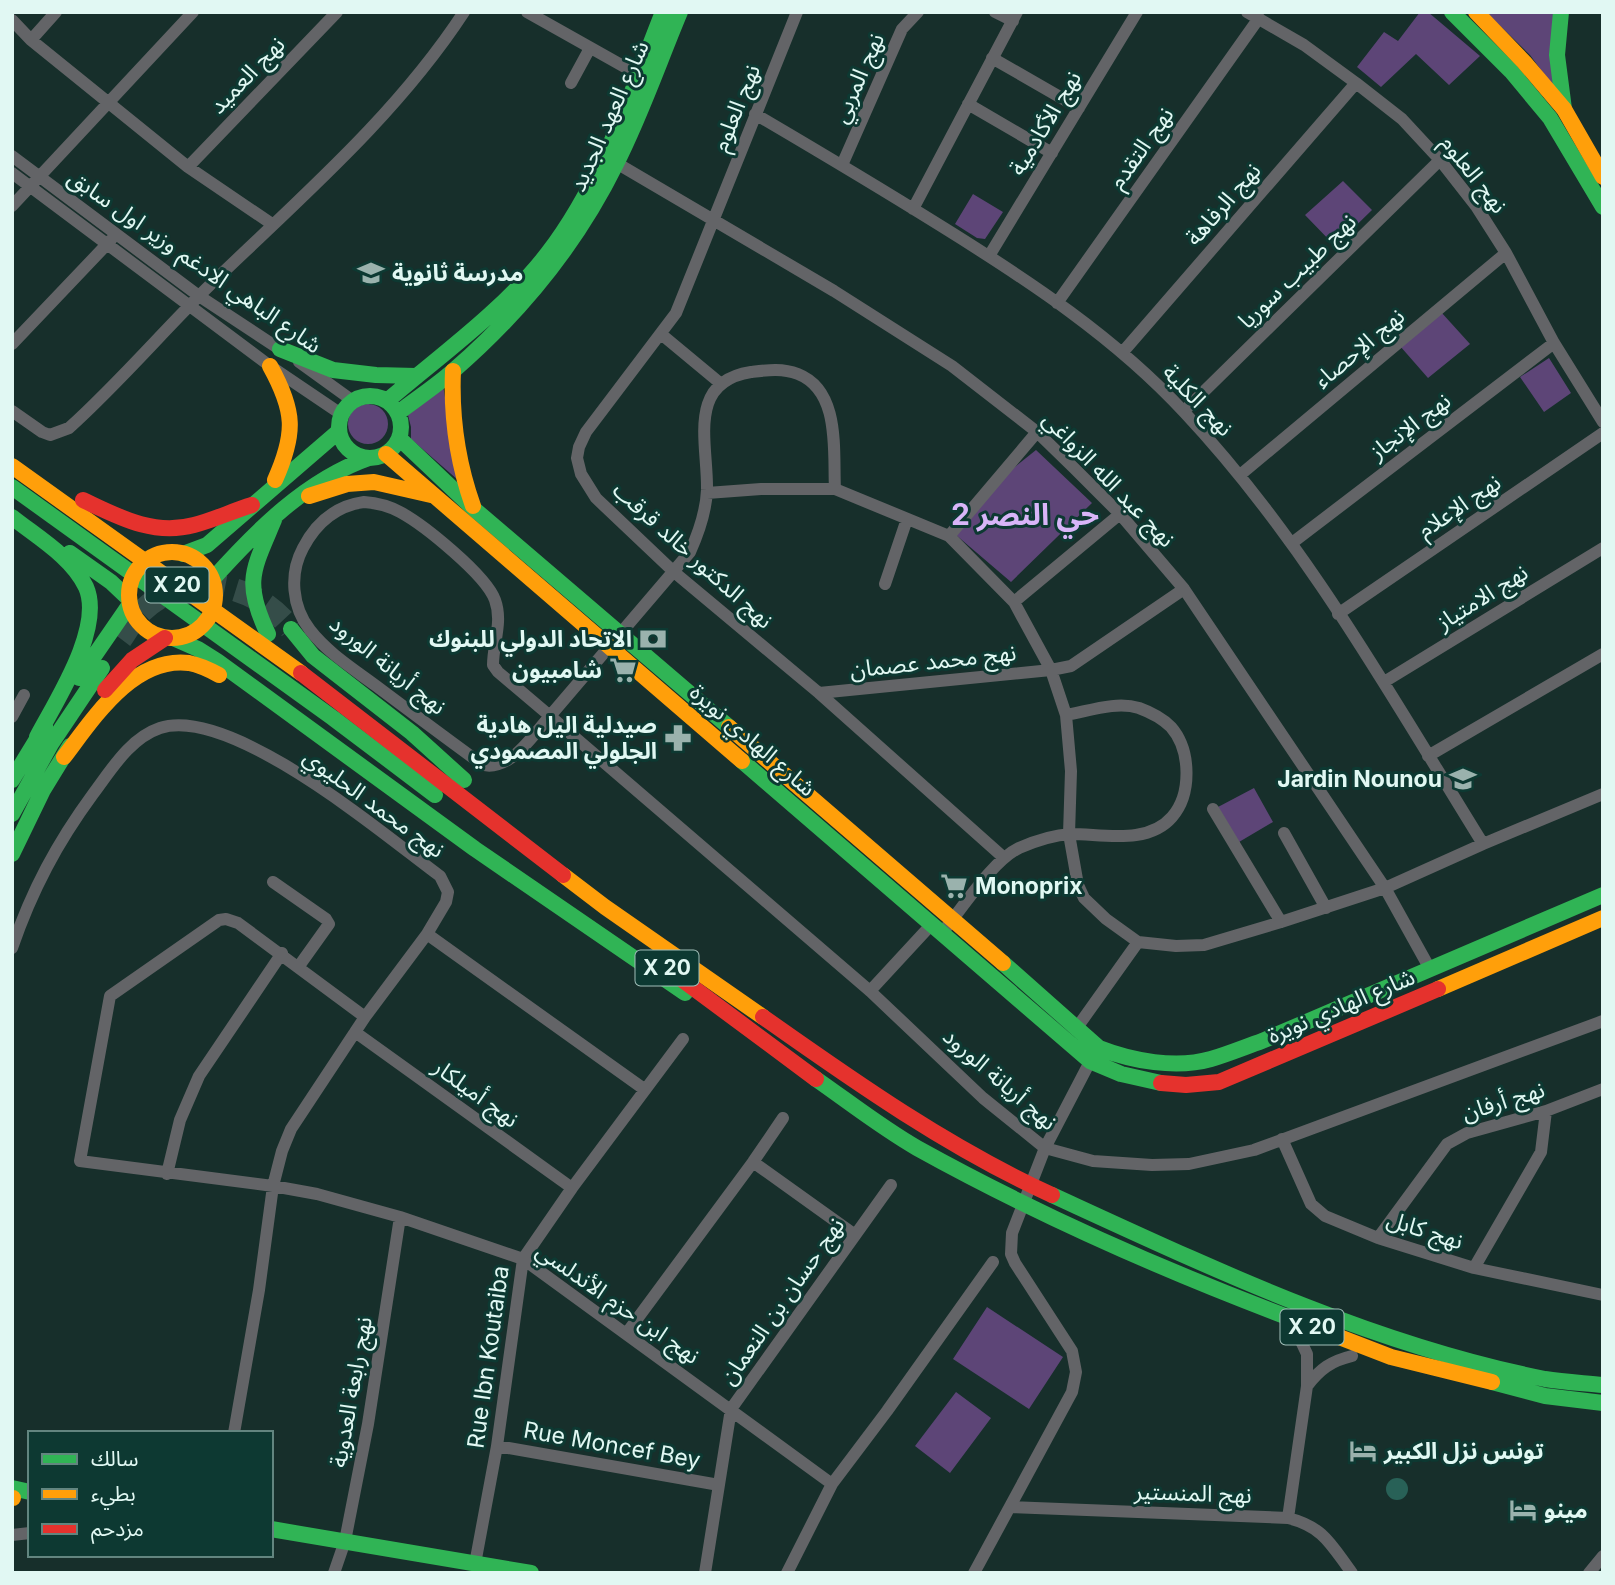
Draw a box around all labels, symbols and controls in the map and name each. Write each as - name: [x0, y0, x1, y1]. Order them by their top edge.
- street label: نهج المربي: [826, 29, 893, 129]
- street label: نهج العميد: [203, 30, 293, 122]
- street label: شارع العهد الجديد: [563, 36, 658, 197]
- street label: نهج العلوم: [706, 60, 770, 157]
- street label: نهج الأكادمية: [1003, 66, 1090, 182]
- street label: نهج التقدم: [1103, 101, 1183, 197]
- street label: نهج العلوم: [1432, 129, 1513, 221]
- street label: نهج الرفاهة: [1179, 157, 1269, 253]
- street label: شارع الباهي الادغم وزير اول سابق: [61, 163, 327, 362]
- street label: نهج طبيب سوريا: [1232, 208, 1364, 336]
- school or university icon: مدرسة ثانوية: [356, 258, 386, 288]
- place label: مدرسة ثانوية: [392, 259, 523, 287]
- street label: نهج الإحصاء: [1308, 302, 1412, 396]
- street label: نهج الكلية: [1155, 358, 1239, 444]
- street label: نهج الإنجاز: [1363, 387, 1458, 468]
- street label: نهج عبد الله الزواغي: [1035, 405, 1181, 555]
- street label: نهج الإعلام: [1412, 468, 1508, 547]
- street label: نهج الدكتور خالد قرقب: [605, 476, 779, 636]
- district label: حي النصر 2: [951, 496, 1099, 539]
- street label: نهج الامتياز: [1430, 558, 1534, 639]
- road number: X 20: [146, 568, 208, 602]
- street label: نهج أريانة الورود: [322, 609, 452, 723]
- bank icon: الاتحاد الدولي للبنوك: [638, 624, 668, 654]
- place label: الاتحاد الدولي للبنوك: [429, 625, 632, 657]
- street label: نهج محمد عصمان: [848, 638, 1018, 687]
- supermarket icon: شامبيون: [608, 655, 638, 685]
- place label: شامبيون: [512, 656, 602, 684]
- street label: شارع الهادي نويرة: [682, 678, 822, 805]
- place label: صيدلية اليل هادية الجلولي المصمودي: [470, 711, 657, 769]
- pharmacy icon: صيدلية اليل هادية الجلولي المصمودي: [663, 723, 693, 753]
- street label: نهج محمد الحليوي: [296, 742, 450, 866]
- school or university icon: Jardin Nounou: [1448, 764, 1478, 794]
- place label: Jardin Nounou: [1277, 765, 1442, 793]
- supermarket icon: Monoprix: [939, 871, 969, 901]
- place label: Monoprix: [975, 872, 1083, 900]
- road number: X 20: [636, 950, 698, 986]
- street label: شارع الهادي نويرة: [1263, 962, 1420, 1053]
- street label: نهج أريانة الورود: [935, 1022, 1063, 1138]
- street label: نهج أميلكار: [425, 1052, 524, 1136]
- street label: نهج أرفان: [1458, 1075, 1549, 1130]
- street label: نهج كابل: [1382, 1205, 1467, 1258]
- street label: نهج حسان بن النعمان: [714, 1212, 853, 1392]
- street label: نهج ابن حزم الأندلسي: [529, 1236, 705, 1373]
- street label: Rue Ibn Koutaiba: [461, 1264, 515, 1450]
- road number: X 20: [1280, 1310, 1344, 1344]
- street label: نهج رابعة العدوية: [324, 1315, 381, 1470]
- street label: Rue Moncef Bey: [521, 1416, 703, 1474]
- legend: [28, 1431, 273, 1557]
- hotel icon: تونس نزل الكبير: [1348, 1436, 1378, 1466]
- place label: تونس نزل الكبير: [1383, 1437, 1544, 1465]
- text: سالك: [91, 1446, 138, 1471]
- street label: نهج المنستير: [1133, 1477, 1252, 1512]
- text: بطيء: [91, 1481, 136, 1510]
- hotel icon: مينو: [1508, 1495, 1538, 1525]
- place label: مينو: [1544, 1496, 1588, 1524]
- text: مزدحم: [91, 1516, 144, 1544]

